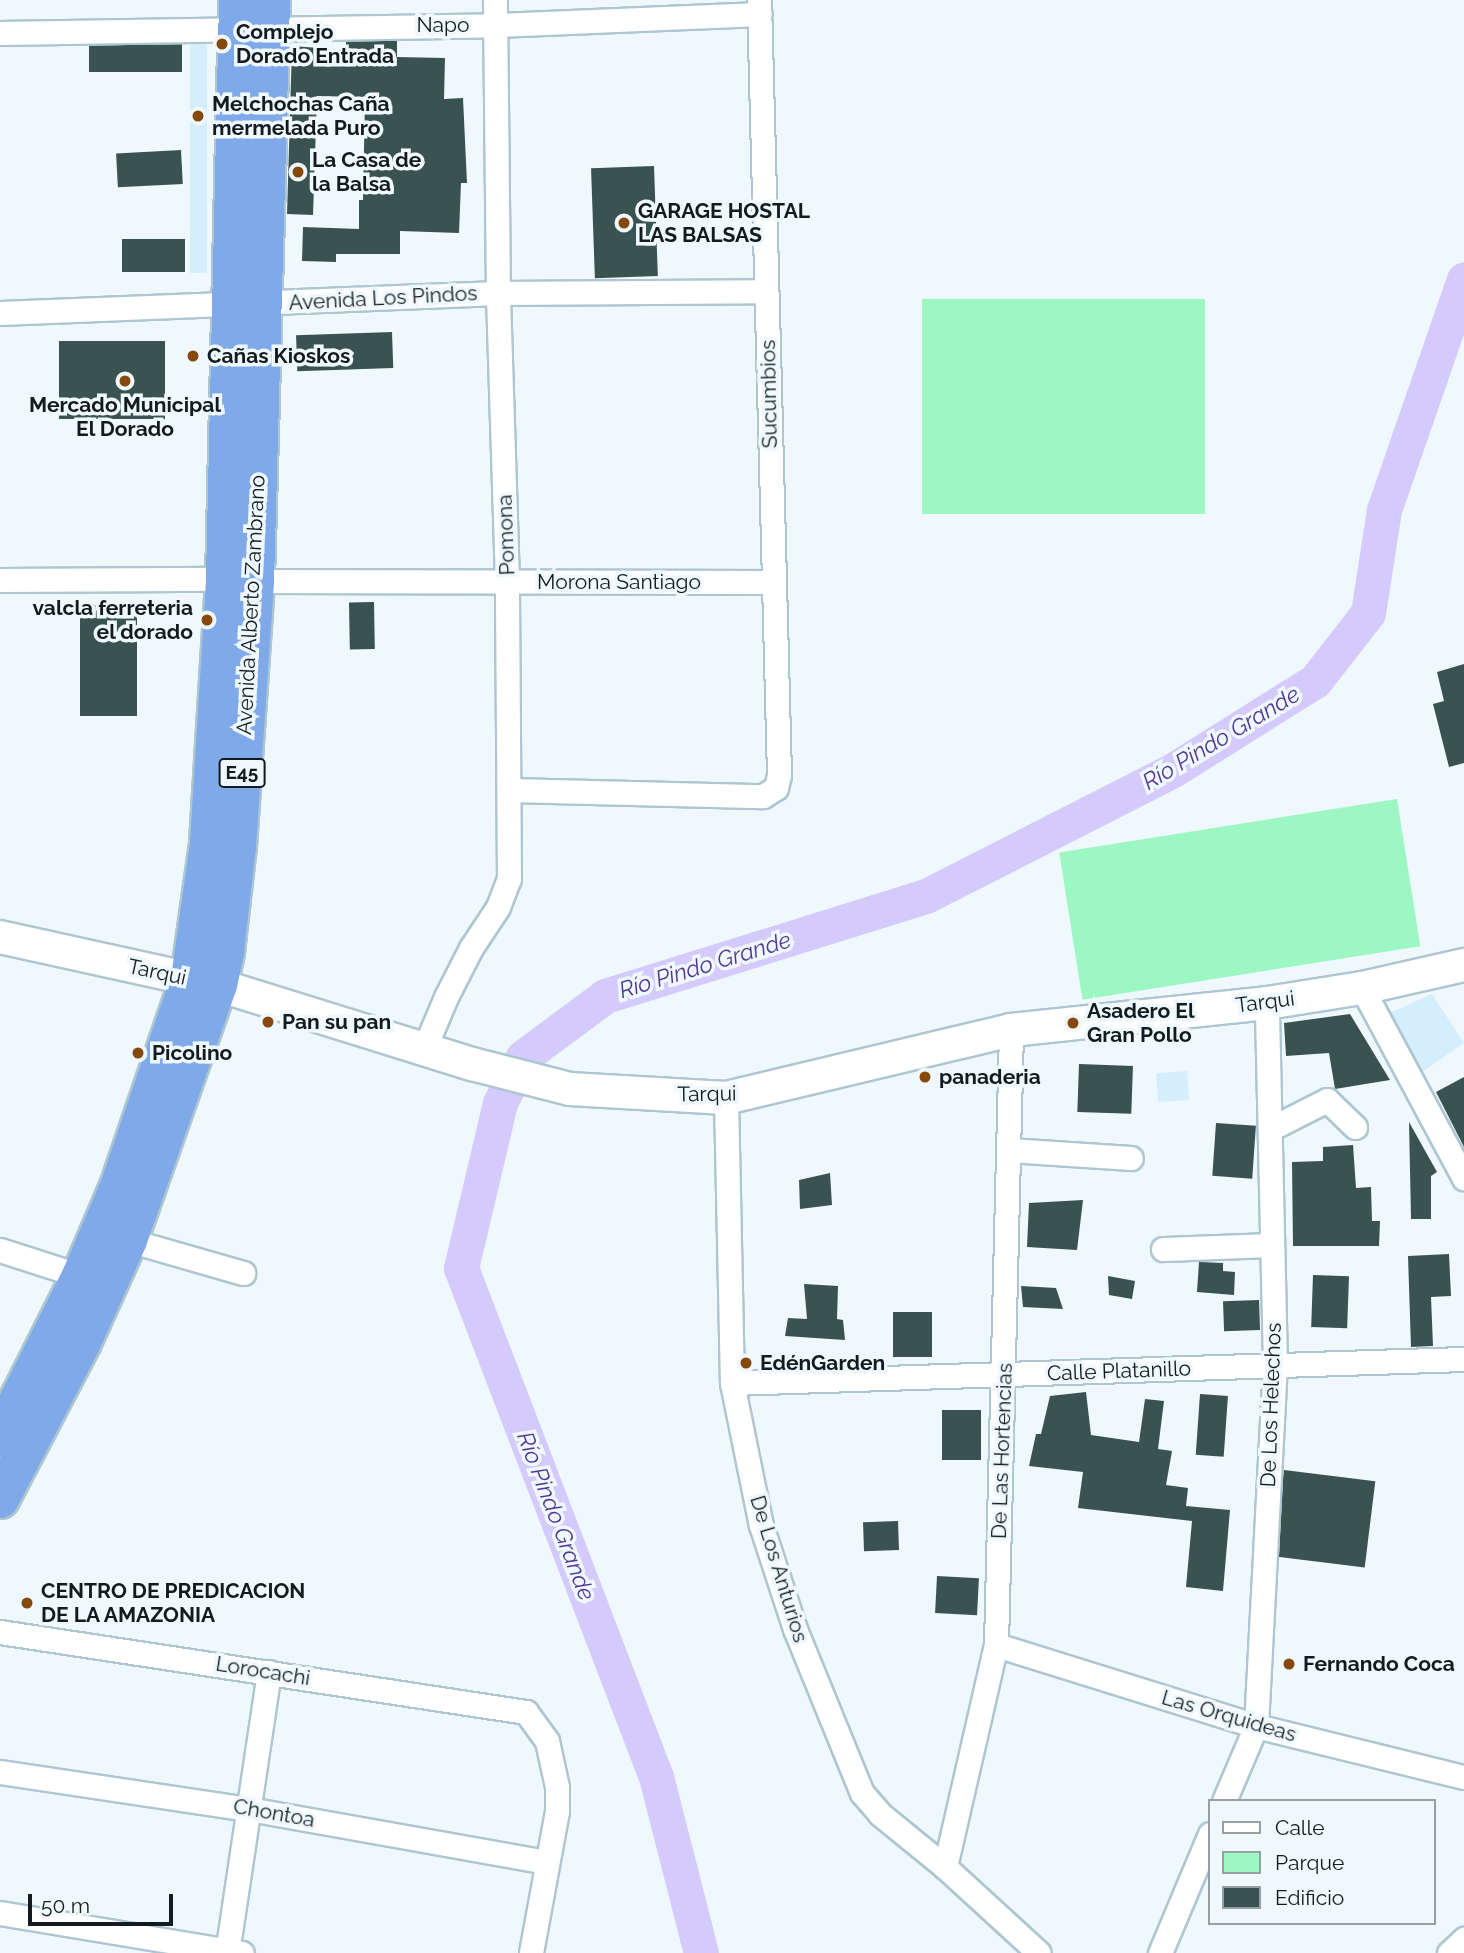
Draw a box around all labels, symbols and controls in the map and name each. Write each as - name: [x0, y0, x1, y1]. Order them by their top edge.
- street label: Napo: [416, 12, 470, 38]
- place label: Complejo Dorado Entrada: [236, 19, 394, 69]
- marker: Complejo Dorado Entrada: [214, 36, 230, 52]
- place label: Melchochas Caña mermelada Puro: [212, 91, 390, 141]
- marker: Melchochas Caña mermelada Puro: [190, 108, 206, 124]
- place label: La Casa de la Balsa: [312, 147, 421, 197]
- marker: La Casa de la Balsa: [290, 164, 306, 180]
- place label: GARAGE HOSTAL LAS BALSAS: [638, 198, 810, 248]
- marker: GARAGE HOSTAL LAS BALSAS: [616, 215, 632, 231]
- street label: Avenida Los Pindos: [288, 280, 478, 316]
- street label: Sucumbios: [755, 339, 783, 449]
- place label: Cañas Kioskos: [207, 343, 350, 369]
- marker: Cañas Kioskos: [185, 348, 201, 364]
- marker: Mercado Municipal El Dorado: [117, 373, 133, 389]
- place label: Mercado Municipal El Dorado: [29, 392, 221, 442]
- street label: Avenida Alberto Zambrano: [232, 474, 270, 736]
- street label: Pomona: [492, 494, 520, 576]
- street label: Morona Santiago: [537, 569, 701, 595]
- place label: valcla ferreteria el dorado: [33, 595, 193, 645]
- marker: valcla ferreteria el dorado: [199, 612, 215, 628]
- water label: Río Pindo Grande: [1137, 680, 1305, 796]
- road number: E45: [218, 758, 266, 788]
- water label: Río Pindo Grande: [616, 926, 794, 1004]
- street label: Tarqui: [125, 954, 189, 990]
- street label: Tarqui: [1234, 986, 1296, 1018]
- place label: Asadero El Gran Pollo: [1087, 998, 1195, 1048]
- place label: Pan su pan: [282, 1009, 391, 1035]
- marker: Pan su pan: [260, 1014, 276, 1030]
- marker: Asadero El Gran Pollo: [1065, 1015, 1081, 1031]
- place label: Picolino: [152, 1040, 232, 1066]
- marker: Picolino: [130, 1045, 146, 1061]
- place label: panaderia: [939, 1064, 1041, 1090]
- marker: panaderia: [917, 1069, 933, 1085]
- street label: Tarqui: [677, 1081, 737, 1107]
- street label: De Los Helechos: [1256, 1322, 1286, 1488]
- place label: EdénGarden: [760, 1350, 885, 1376]
- marker: EdénGarden: [738, 1355, 754, 1371]
- street label: Calle Platanillo: [1046, 1356, 1192, 1386]
- street label: De Las Hortencias: [986, 1363, 1018, 1539]
- water label: Río Pindo Grande: [511, 1428, 601, 1604]
- street label: De Los Anturios: [745, 1492, 813, 1646]
- place label: CENTRO DE PREDICACION DE LA AMAZONIA: [41, 1578, 305, 1628]
- marker: CENTRO DE PREDICACION DE LA AMAZONIA: [19, 1595, 35, 1611]
- street label: Lorocachi: [214, 1651, 312, 1691]
- place label: Fernando Coca: [1303, 1651, 1455, 1677]
- marker: Fernando Coca: [1281, 1656, 1297, 1672]
- street label: Las Orquideas: [1159, 1685, 1299, 1747]
- street label: Chontoa: [231, 1793, 317, 1833]
- legend: [1208, 1799, 1436, 1925]
- text: Calle: [1275, 1815, 1325, 1840]
- text: Parque: [1275, 1850, 1344, 1875]
- scale bar: [32, 1880, 177, 1924]
- text: Edificio: [1275, 1885, 1344, 1910]
- text: 50 m: [41, 1893, 90, 1918]

